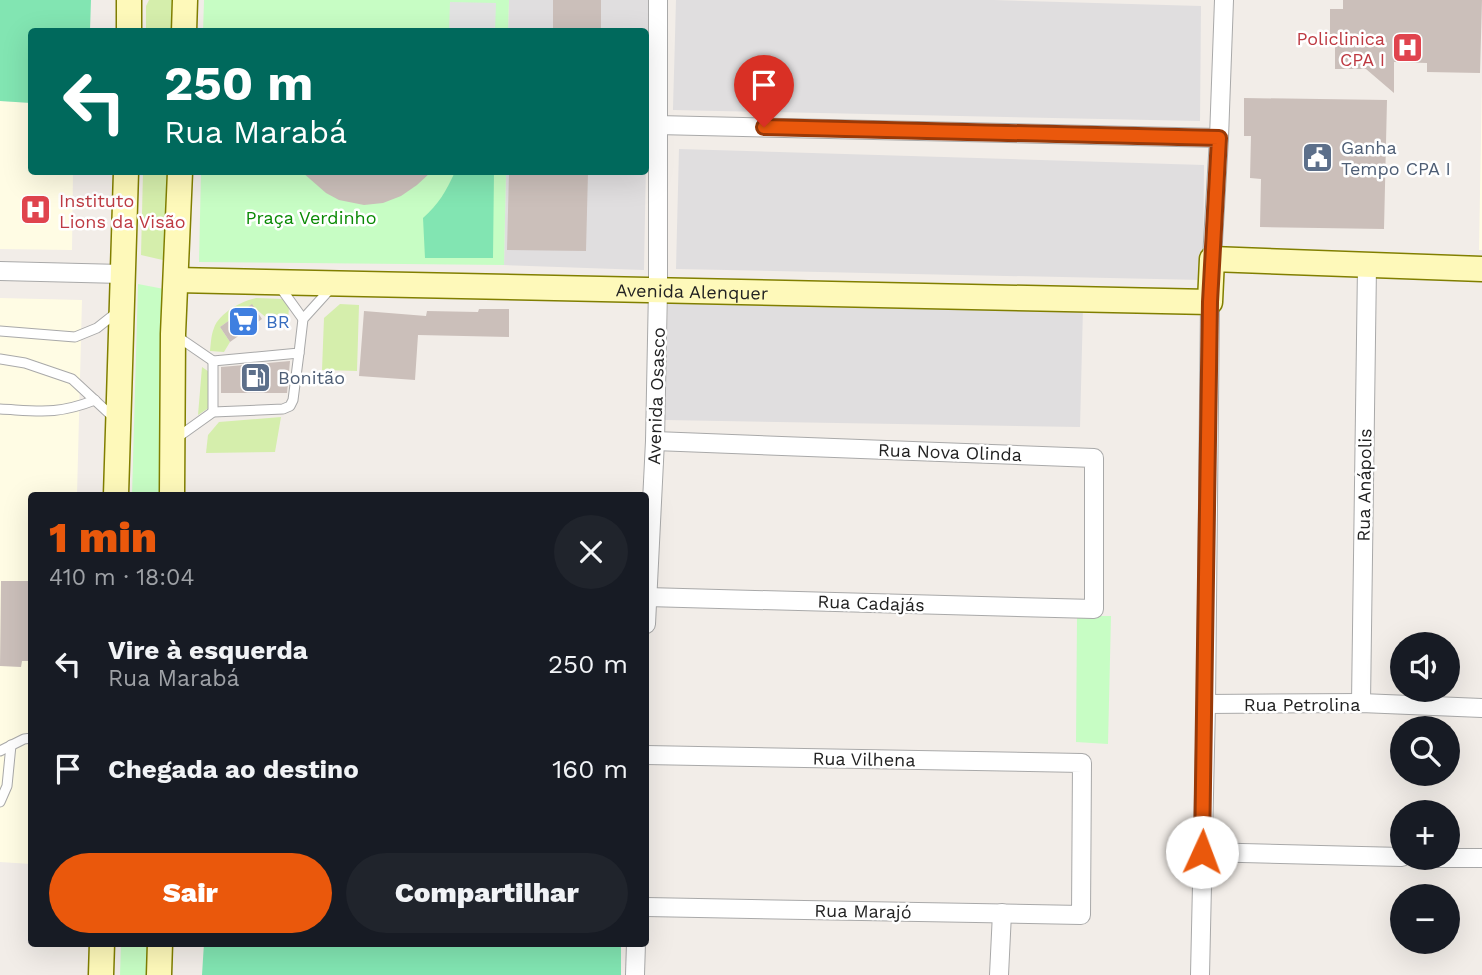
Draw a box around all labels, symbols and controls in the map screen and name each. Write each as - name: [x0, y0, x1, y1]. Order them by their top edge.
- place label: Policlinica CPA I: [1297, 28, 1385, 70]
- hospital icon: Policlinica CPA I: [1391, 31, 1425, 65]
- text: 250 m: [164, 54, 313, 112]
- pin: [734, 55, 794, 127]
- icon: left: [49, 56, 140, 147]
- icon: arrive: [745, 66, 783, 104]
- text: Rua Marabá: [164, 113, 347, 151]
- place label: Ganha Tempo CPA I: [1341, 137, 1451, 179]
- public building icon: Ganha Tempo CPA I: [1301, 140, 1335, 174]
- place label: Instituto Lions da Visão: [59, 190, 186, 232]
- hospital icon: Instituto Lions da Visão: [19, 193, 53, 227]
- park label: Praça Verdinho: [245, 207, 377, 228]
- street label: Avenida Alenquer: [615, 279, 768, 303]
- supermarket icon: BR: [226, 304, 260, 338]
- place label: BR: [266, 311, 290, 332]
- street label: Avenida Osasco: [643, 327, 669, 465]
- fuel station icon: Bonitão: [238, 360, 272, 394]
- place label: Bonitão: [278, 367, 345, 388]
- street label: Rua Anápolis: [1353, 428, 1375, 542]
- street label: Rua Nova Olinda: [878, 439, 1022, 465]
- text: 1 min: [49, 513, 157, 562]
- button: close: [554, 515, 628, 589]
- text: 410 m · 18:04: [49, 564, 194, 591]
- street label: Rua Cadajás: [817, 591, 925, 615]
- map controls: [1390, 632, 1460, 954]
- button: sound: [1390, 632, 1460, 702]
- text: Vire à esquerda: [108, 635, 308, 665]
- icon: left: [49, 645, 87, 683]
- text: 250 m: [548, 649, 628, 679]
- text: Rua Marabá: [108, 665, 240, 692]
- street label: Rua Petrolina: [1244, 694, 1360, 715]
- button: search: [1390, 716, 1460, 786]
- street label: Rua Vilhena: [812, 748, 916, 770]
- icon: arrive: [49, 750, 87, 788]
- text: Chegada ao destino: [108, 754, 359, 784]
- text: 160 m: [552, 754, 628, 784]
- button: +: [1390, 800, 1460, 870]
- position arrow: [1165, 815, 1239, 889]
- button: Sair: [49, 853, 332, 933]
- button: Compartilhar: [346, 853, 628, 933]
- button: −: [1390, 884, 1460, 954]
- street label: Rua Marajó: [814, 900, 912, 922]

